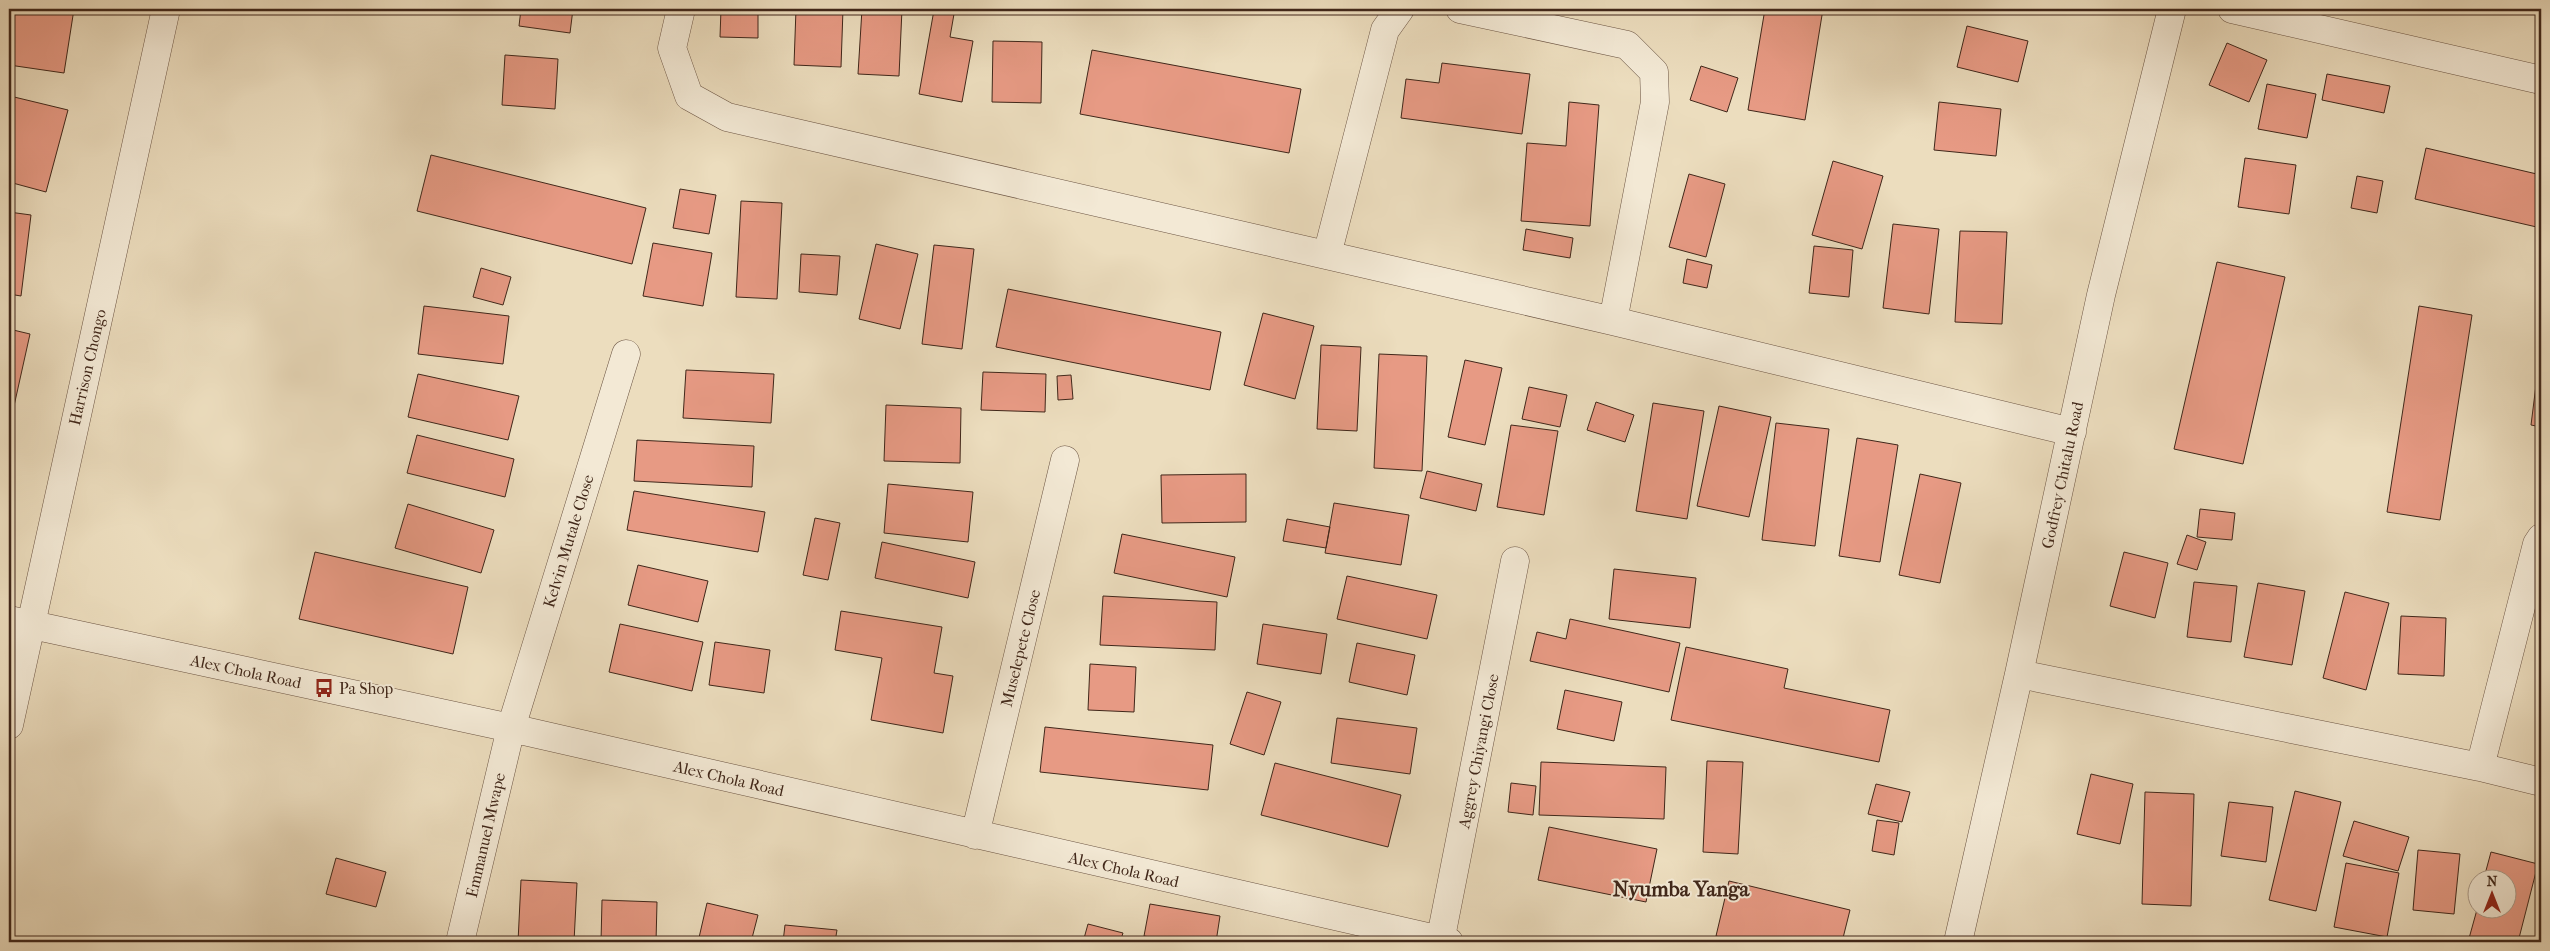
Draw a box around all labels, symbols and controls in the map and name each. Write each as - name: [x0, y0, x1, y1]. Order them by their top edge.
- street label: Harrison Chongo: [65, 307, 110, 427]
- street label: Godfrey Chitalu Road: [2038, 400, 2087, 550]
- street label: Kelvin Mutale Close: [539, 472, 598, 610]
- street label: Muselepete Close: [997, 587, 1044, 709]
- street label: Alex Chola Road: [188, 650, 303, 693]
- street label: Aggrey Chiyangi Close: [1454, 672, 1503, 831]
- bus stop icon: Pa Shop: [313, 677, 335, 699]
- place label: Pa Shop: [339, 679, 394, 698]
- street label: Alex Chola Road: [671, 756, 786, 800]
- street label: Emmanuel Mwape: [462, 771, 509, 899]
- street label: Alex Chola Road: [1066, 847, 1181, 891]
- north arrow: [2468, 868, 2518, 918]
- text: N: [2487, 873, 2498, 890]
- district label: Nyumba Yanga: [1613, 877, 1751, 901]

